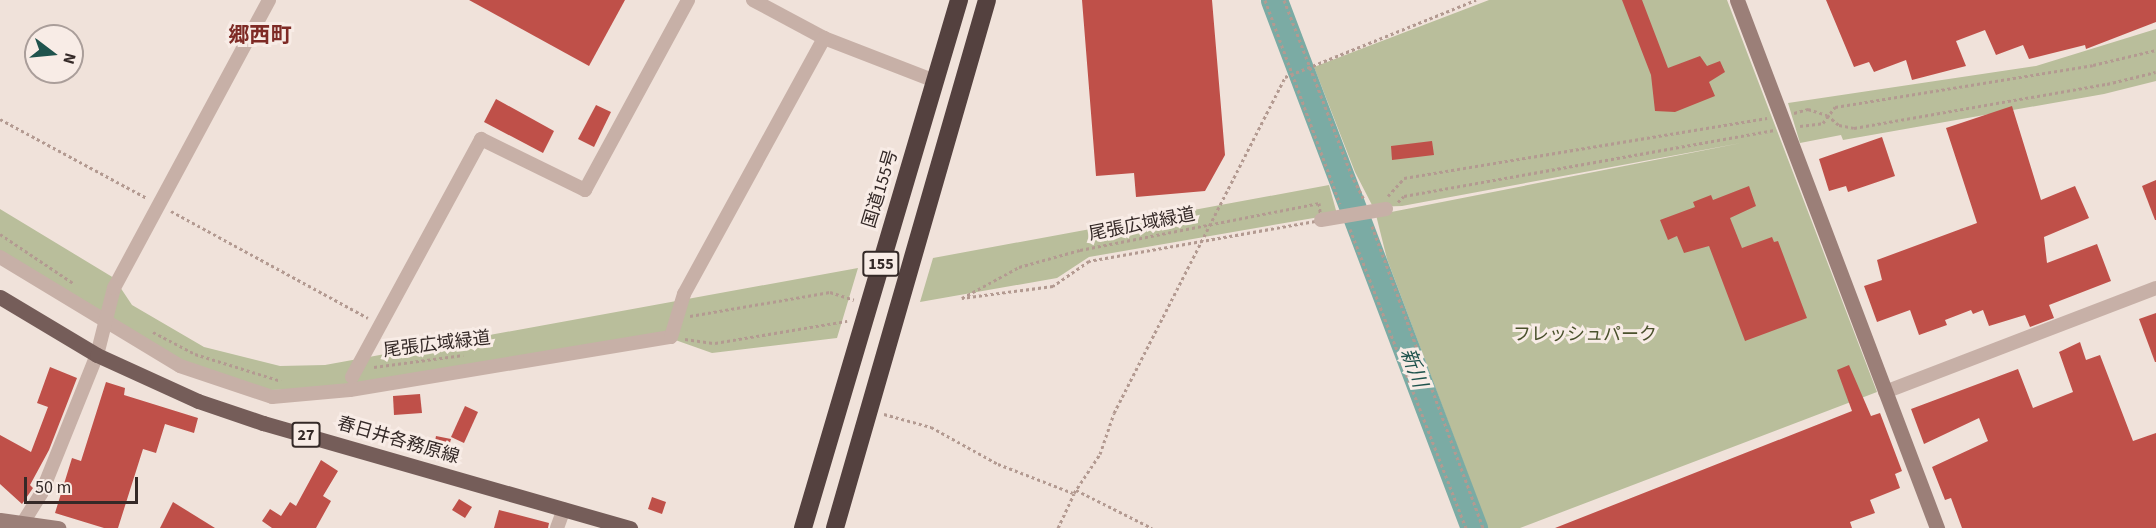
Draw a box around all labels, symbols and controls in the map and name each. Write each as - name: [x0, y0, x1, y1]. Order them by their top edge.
- district label: 郷西町: [229, 22, 291, 48]
- north arrow: [24, 24, 84, 84]
- text: N: [57, 50, 81, 67]
- street label: 国道155号: [859, 147, 903, 231]
- street label: 尾張広域緑道: [1087, 204, 1197, 246]
- road number: 155: [862, 251, 900, 277]
- park label: フレッシュパーク: [1513, 324, 1657, 346]
- street label: 尾張広域緑道: [382, 328, 492, 362]
- water label: 新川: [1395, 345, 1431, 391]
- street label: 春日井各務原線: [334, 413, 462, 469]
- road number: 27: [291, 422, 321, 448]
- scale bar: [27, 465, 141, 503]
- text: 50 m: [35, 475, 71, 500]

